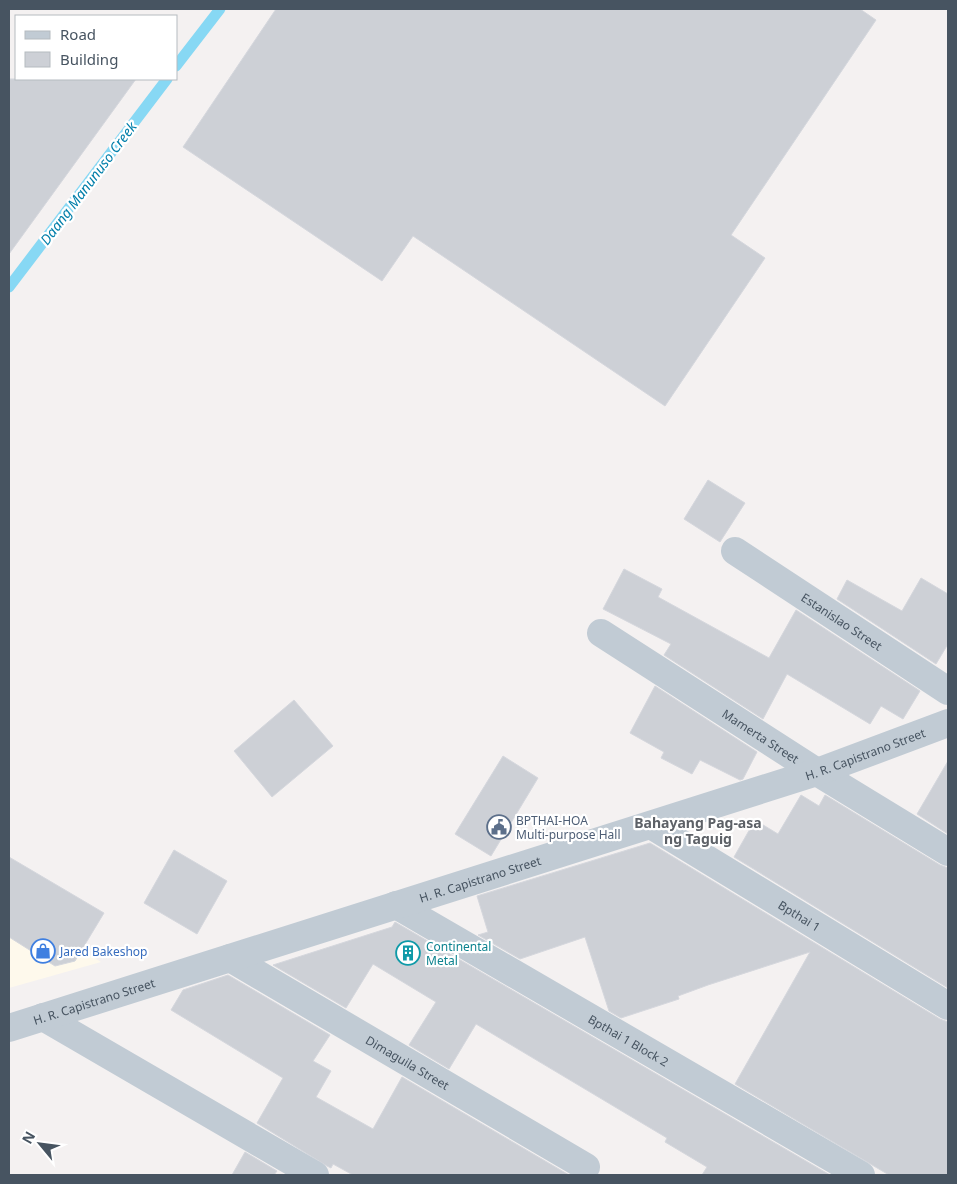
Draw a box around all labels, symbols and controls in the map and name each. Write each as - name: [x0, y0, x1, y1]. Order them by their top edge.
- legend: [15, 15, 178, 80]
- text: Road: [60, 24, 96, 44]
- text: Building: [60, 49, 118, 69]
- water label: Daang Manunuso Creek: [36, 117, 141, 248]
- street label: Estanislao Street: [798, 588, 886, 654]
- street label: Mamerta Street: [719, 705, 803, 767]
- street label: H. R. Capistrano Street: [803, 724, 928, 784]
- place label: BPTHAI-HOA Multi-purpose Hall: [516, 812, 621, 843]
- district label: Bahayang Pag-asa ng Taguig: [634, 813, 762, 848]
- public building icon: BPTHAI-HOA Multi-purpose Hall: [486, 814, 512, 840]
- street label: H. R. Capistrano Street: [417, 851, 544, 906]
- street label: Bpthai 1: [775, 896, 824, 935]
- shop icon: Jared Bakeshop: [30, 938, 56, 964]
- place label: Continental Metal: [426, 938, 491, 969]
- building icon: Continental Metal: [395, 940, 421, 966]
- place label: Jared Bakeshop: [59, 943, 148, 960]
- street label: H. R. Capistrano Street: [31, 974, 157, 1028]
- street label: Bpthai 1 Block 2: [585, 1010, 672, 1070]
- street label: Dimaguila Street: [363, 1031, 453, 1094]
- north arrow: [15, 1119, 65, 1169]
- text: N: [17, 1128, 39, 1147]

